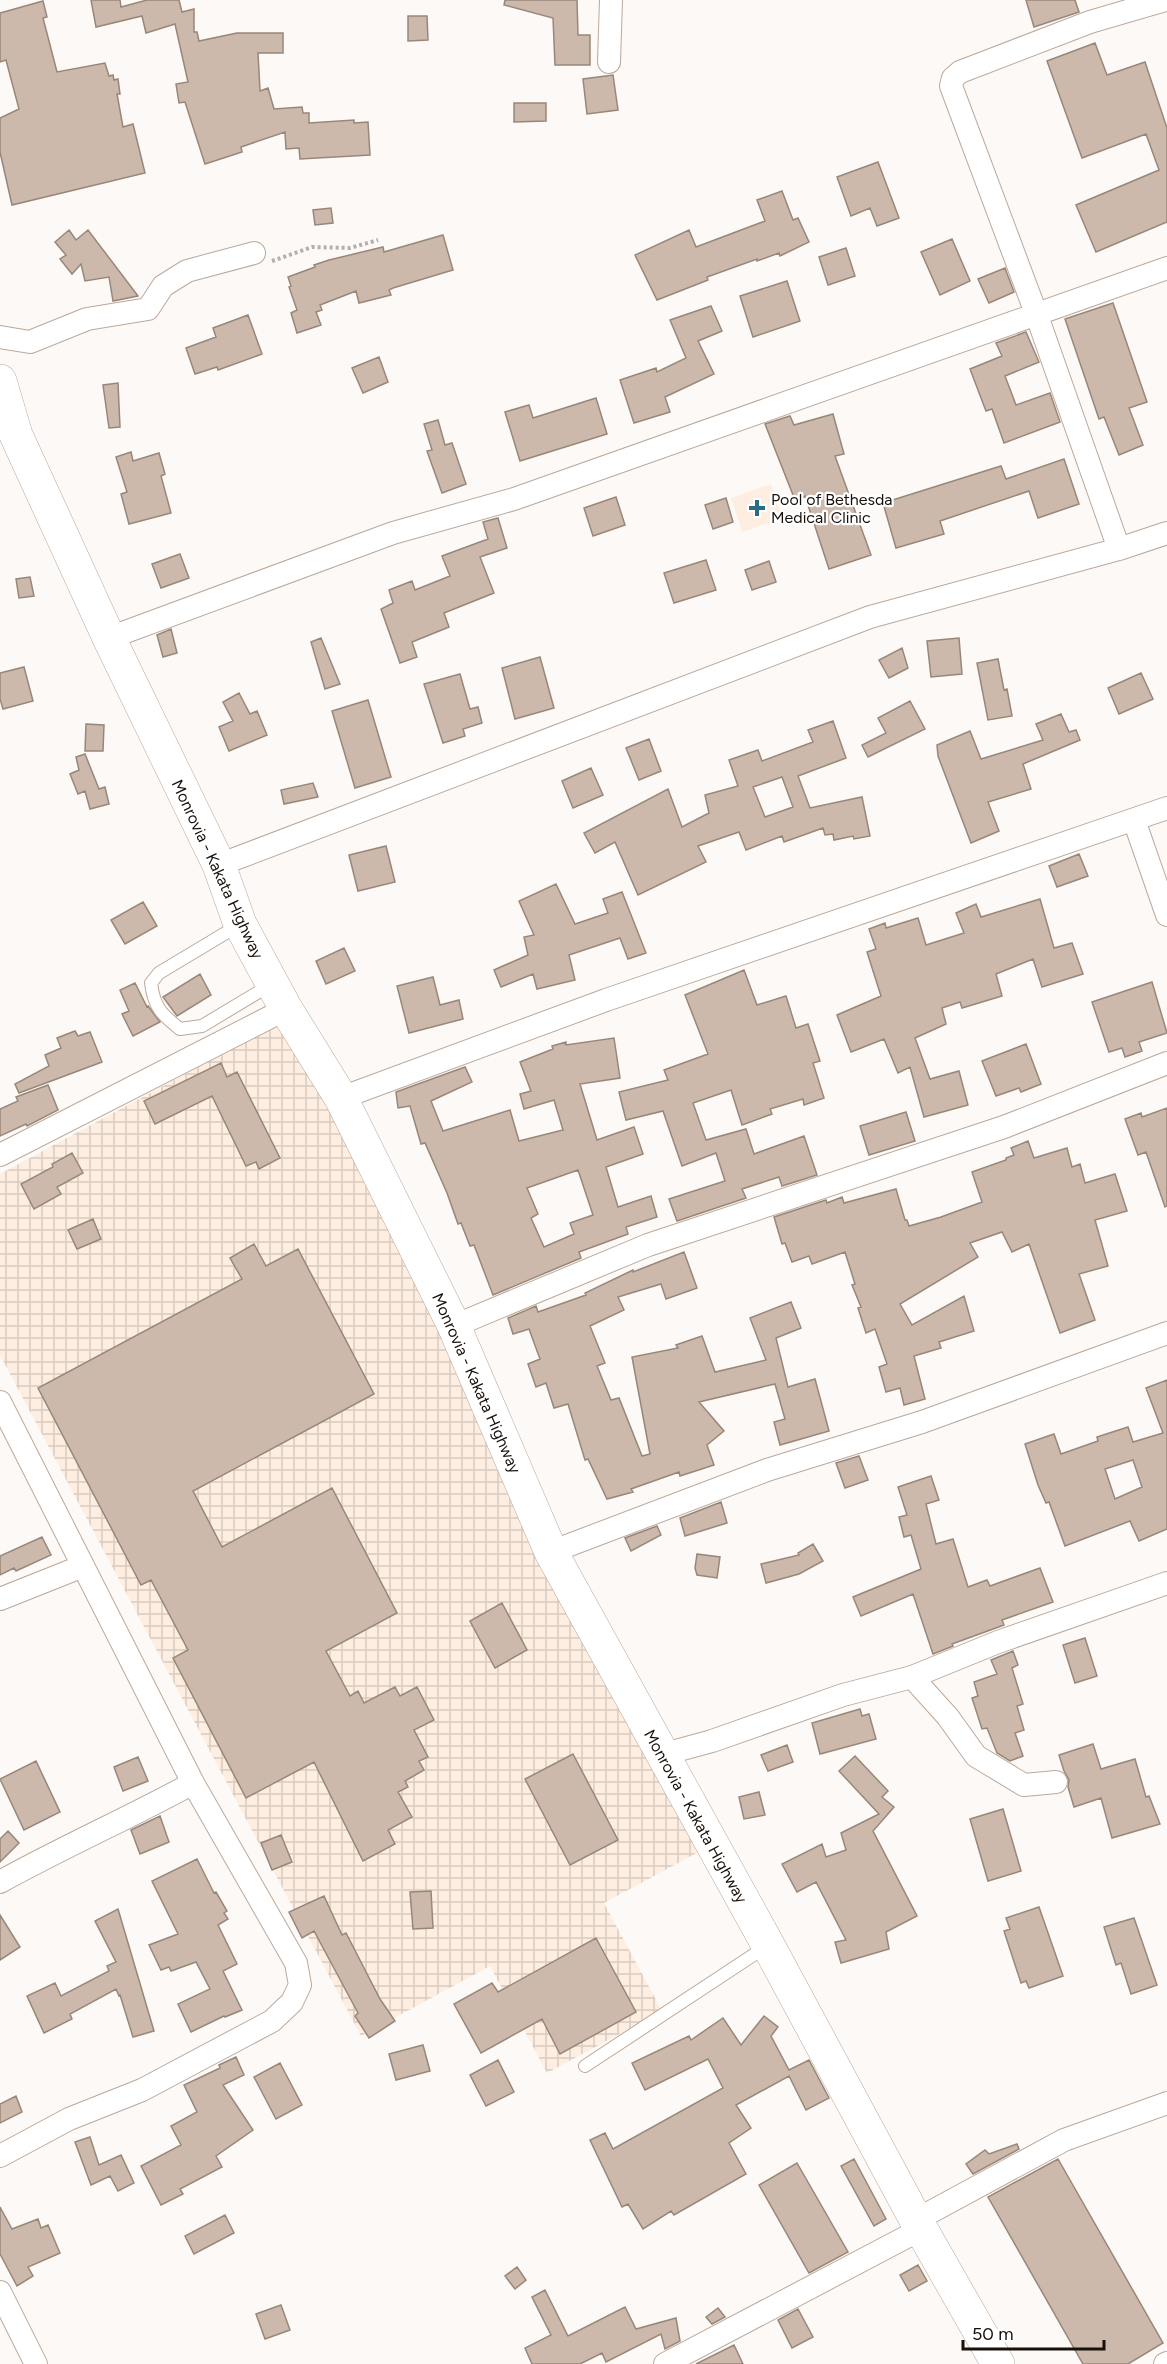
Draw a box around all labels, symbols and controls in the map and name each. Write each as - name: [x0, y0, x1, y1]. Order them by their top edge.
- place label: Pool of Bethesda Medical Clinic: [771, 490, 893, 527]
- marker: Pool of Bethesda Medical Clinic: [748, 499, 766, 517]
- street label: Monrovia - Kakata Highway: [168, 777, 268, 962]
- street label: Monrovia - Kakata Highway: [428, 1290, 525, 1477]
- street label: Monrovia - Kakata Highway: [640, 1726, 752, 1907]
- scale bar: [963, 2313, 1104, 2351]
- text: 50 m: [972, 2323, 1014, 2345]

